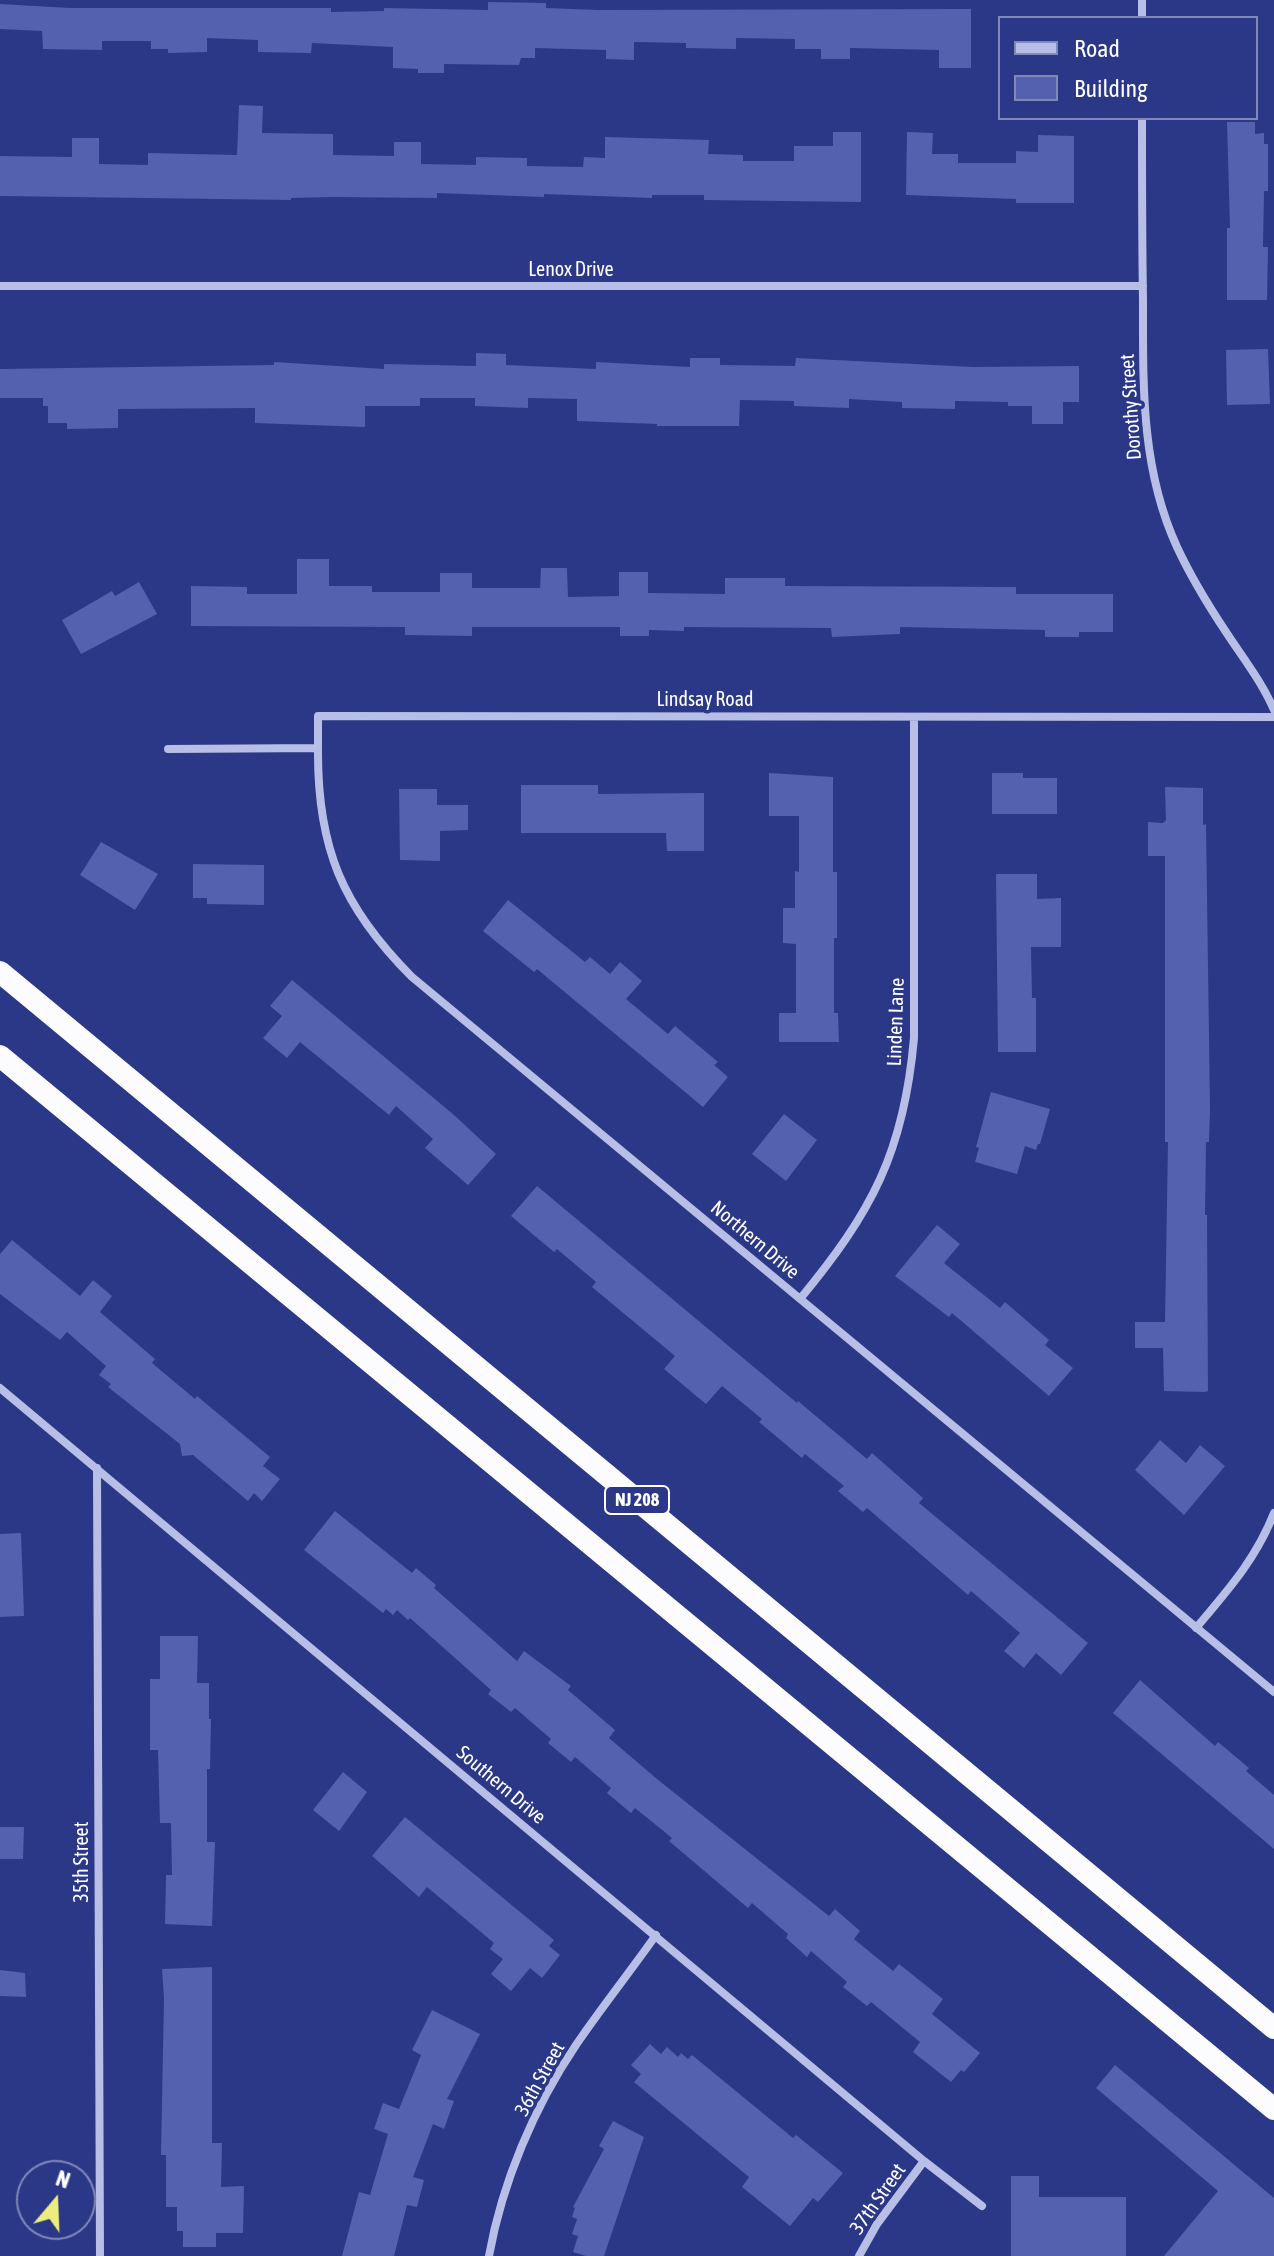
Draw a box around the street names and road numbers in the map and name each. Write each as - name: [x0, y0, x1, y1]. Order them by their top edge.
- street label: Lenox Drive: [528, 258, 614, 282]
- street label: Dorothy Street: [1115, 353, 1147, 461]
- street label: Lindsay Road: [656, 688, 754, 712]
- street label: Linden Lane: [882, 977, 910, 1067]
- street label: Northern Drive: [706, 1196, 804, 1284]
- road number: NJ 208: [605, 1486, 669, 1514]
- street label: Southern Drive: [451, 1741, 551, 1829]
- street label: 35th Street: [70, 1822, 94, 1902]
- street label: 36th Street: [510, 2038, 570, 2120]
- street label: 37th Street: [845, 2159, 911, 2239]

